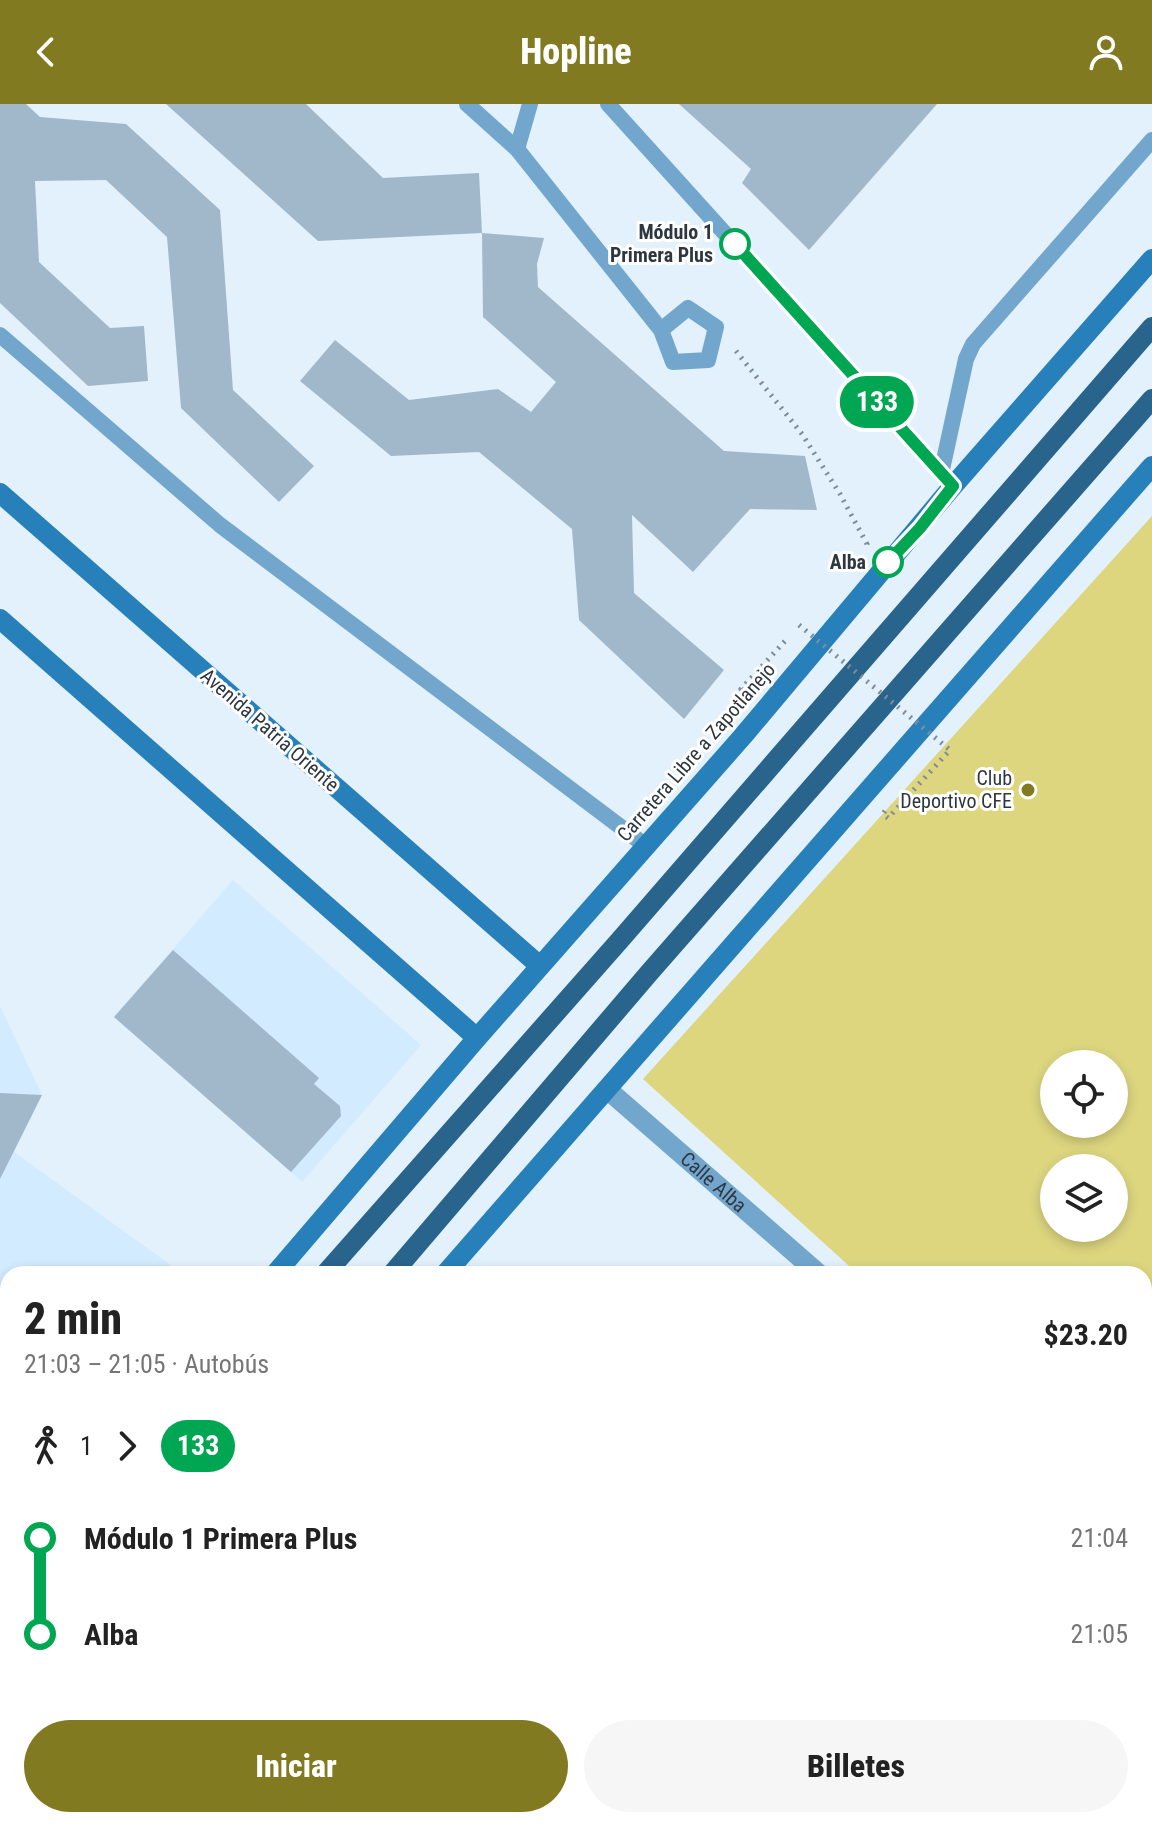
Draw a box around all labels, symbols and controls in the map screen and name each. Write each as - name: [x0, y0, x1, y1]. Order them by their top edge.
- icon: back: [24, 30, 68, 74]
- icon: person: [1084, 30, 1128, 74]
- text: Hopline: [520, 31, 632, 73]
- place label: Módulo 1 Primera Plus: [610, 220, 713, 267]
- marker: Módulo 1 Primera Plus: [720, 229, 750, 259]
- line badge: 133: [831, 376, 923, 428]
- text: 133: [856, 385, 898, 418]
- marker: Alba: [873, 547, 903, 577]
- place label: Alba: [830, 550, 866, 574]
- street label: Carretera Libre a Zapotlanejo: [612, 658, 780, 846]
- street label: Avenida Patria Oriente: [196, 663, 344, 797]
- place label: Club Deportivo CFE: [900, 766, 1012, 813]
- marker: Club Deportivo CFE: [1019, 781, 1037, 799]
- map controls: [1040, 1050, 1128, 1242]
- button: locate: [1040, 1050, 1128, 1138]
- street label: Calle Alba: [676, 1147, 751, 1217]
- button: layers: [1040, 1154, 1128, 1242]
- text: 2 min: [24, 1293, 122, 1345]
- text: $23.20: [1043, 1317, 1128, 1352]
- text: 21:03 – 21:05 · Autobús: [24, 1349, 269, 1379]
- icon: walk: [24, 1424, 68, 1468]
- icon: forward: [105, 1424, 149, 1468]
- text: 133: [177, 1429, 219, 1462]
- text: 1: [80, 1431, 93, 1461]
- text: Módulo 1 Primera Plus: [84, 1521, 357, 1556]
- text: 21:04: [1071, 1523, 1128, 1553]
- text: Alba: [84, 1617, 138, 1652]
- text: 21:05: [1071, 1619, 1128, 1649]
- button: Iniciar: [24, 1720, 568, 1812]
- button: Billetes: [584, 1720, 1128, 1812]

